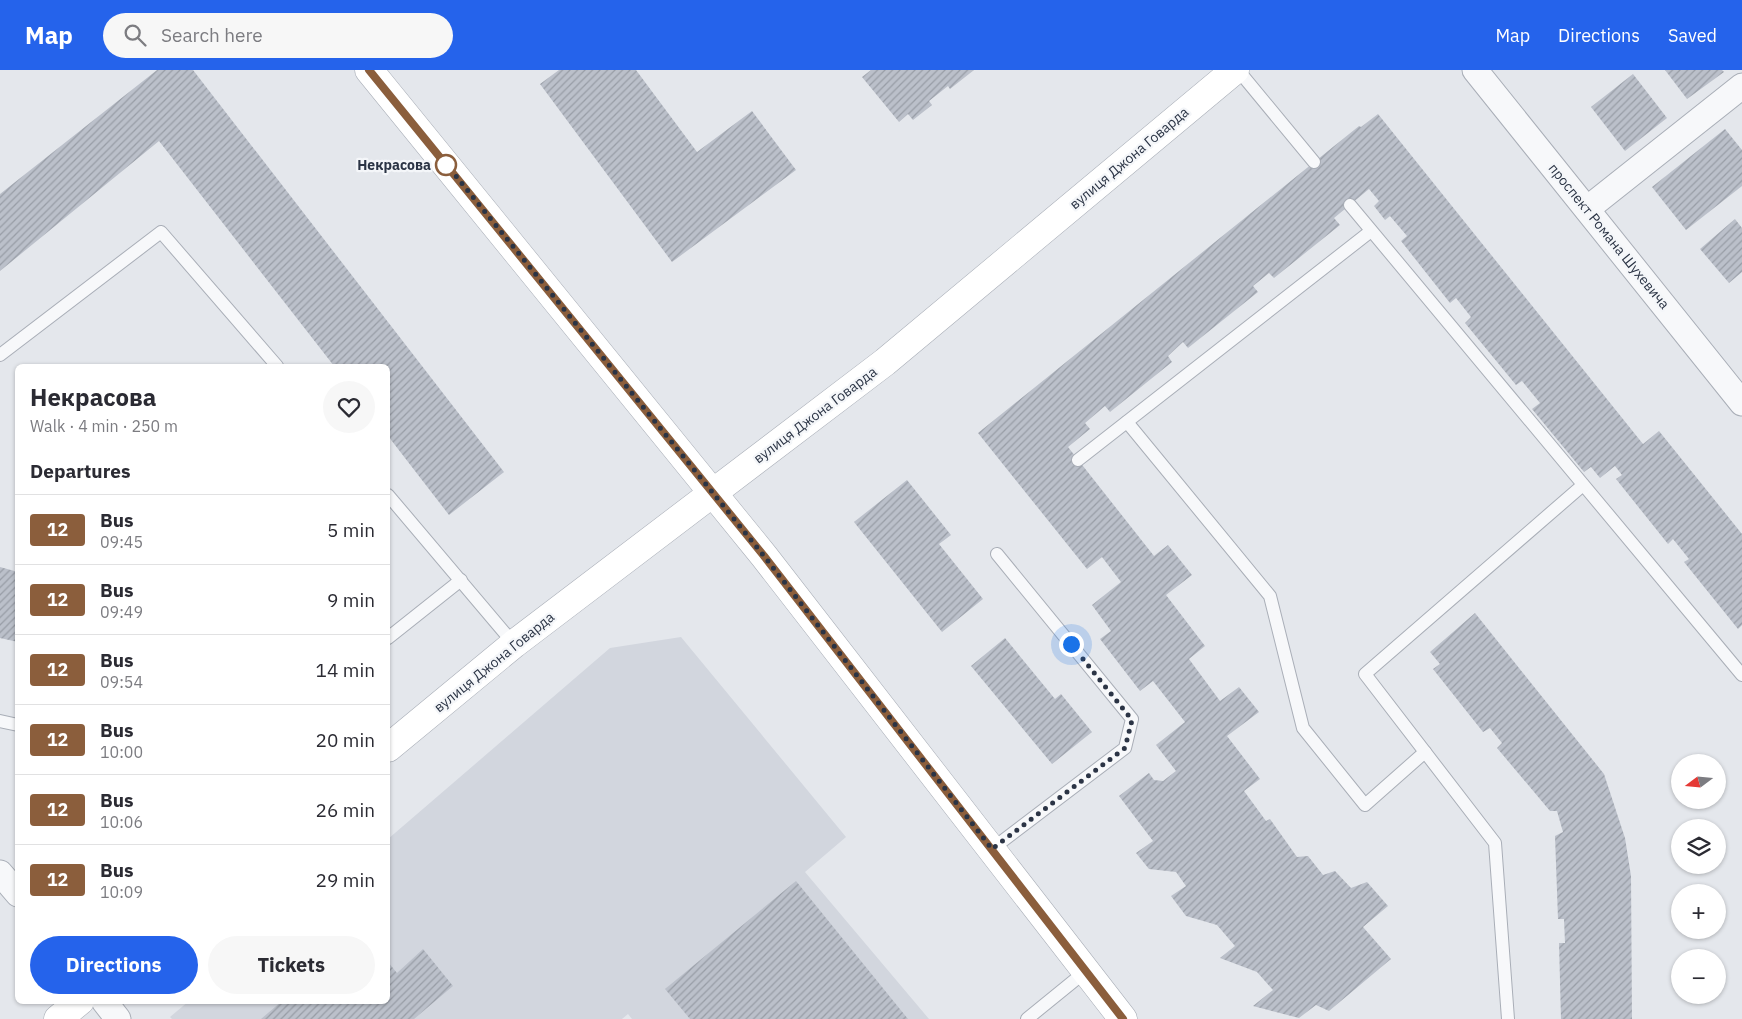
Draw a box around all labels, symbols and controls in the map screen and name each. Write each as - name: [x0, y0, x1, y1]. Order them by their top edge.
- search box: [103, 13, 453, 58]
- text: Map: [25, 19, 73, 51]
- icon: search: [121, 21, 149, 49]
- text: Search here: [161, 23, 263, 47]
- text: Map: [1495, 24, 1530, 47]
- text: Directions: [1558, 24, 1640, 47]
- text: Saved: [1668, 24, 1717, 47]
- street label: вулиця Джона Говарда: [1066, 103, 1193, 213]
- marker: Некрасова: [435, 154, 457, 176]
- place label: Некрасова: [357, 156, 431, 174]
- street label: проспект Романа Шухевича: [1545, 159, 1674, 313]
- street label: вулиця Джона Говарда: [750, 362, 881, 467]
- text: Некрасова: [30, 381, 156, 413]
- button: heart: [323, 381, 375, 433]
- text: Walk · 4 min · 250 m: [30, 416, 178, 436]
- text: Departures: [30, 459, 130, 483]
- text: Bus: [100, 508, 134, 532]
- text: 12: [47, 518, 68, 541]
- text: 5 min: [327, 518, 375, 542]
- text: 09:45: [100, 532, 143, 552]
- text: Bus: [100, 578, 134, 602]
- text: 12: [47, 588, 68, 611]
- text: 9 min: [327, 588, 375, 612]
- text: 09:49: [100, 602, 143, 622]
- street label: вулиця Джона Говарда: [430, 608, 558, 716]
- your location: [1059, 632, 1084, 657]
- text: Bus: [100, 648, 134, 672]
- text: 12: [47, 658, 68, 681]
- text: 14 min: [316, 658, 375, 682]
- text: 09:54: [100, 672, 143, 692]
- text: Bus: [100, 718, 134, 742]
- text: 12: [47, 728, 68, 751]
- text: 20 min: [316, 728, 375, 752]
- text: 10:00: [100, 742, 143, 762]
- north arrow: [1671, 754, 1726, 809]
- map controls: [1671, 754, 1726, 1004]
- text: Bus: [100, 788, 134, 812]
- text: 12: [47, 798, 68, 821]
- text: 26 min: [316, 798, 375, 822]
- text: 10:06: [100, 812, 143, 832]
- button: layers: [1671, 819, 1726, 874]
- text: Bus: [100, 858, 134, 882]
- text: 12: [47, 868, 68, 891]
- text: 29 min: [316, 868, 375, 892]
- text: 10:09: [100, 882, 143, 902]
- button: +: [1671, 884, 1726, 939]
- button: Directions: [30, 936, 198, 994]
- button: Tickets: [208, 936, 375, 994]
- button: −: [1671, 949, 1726, 1004]

